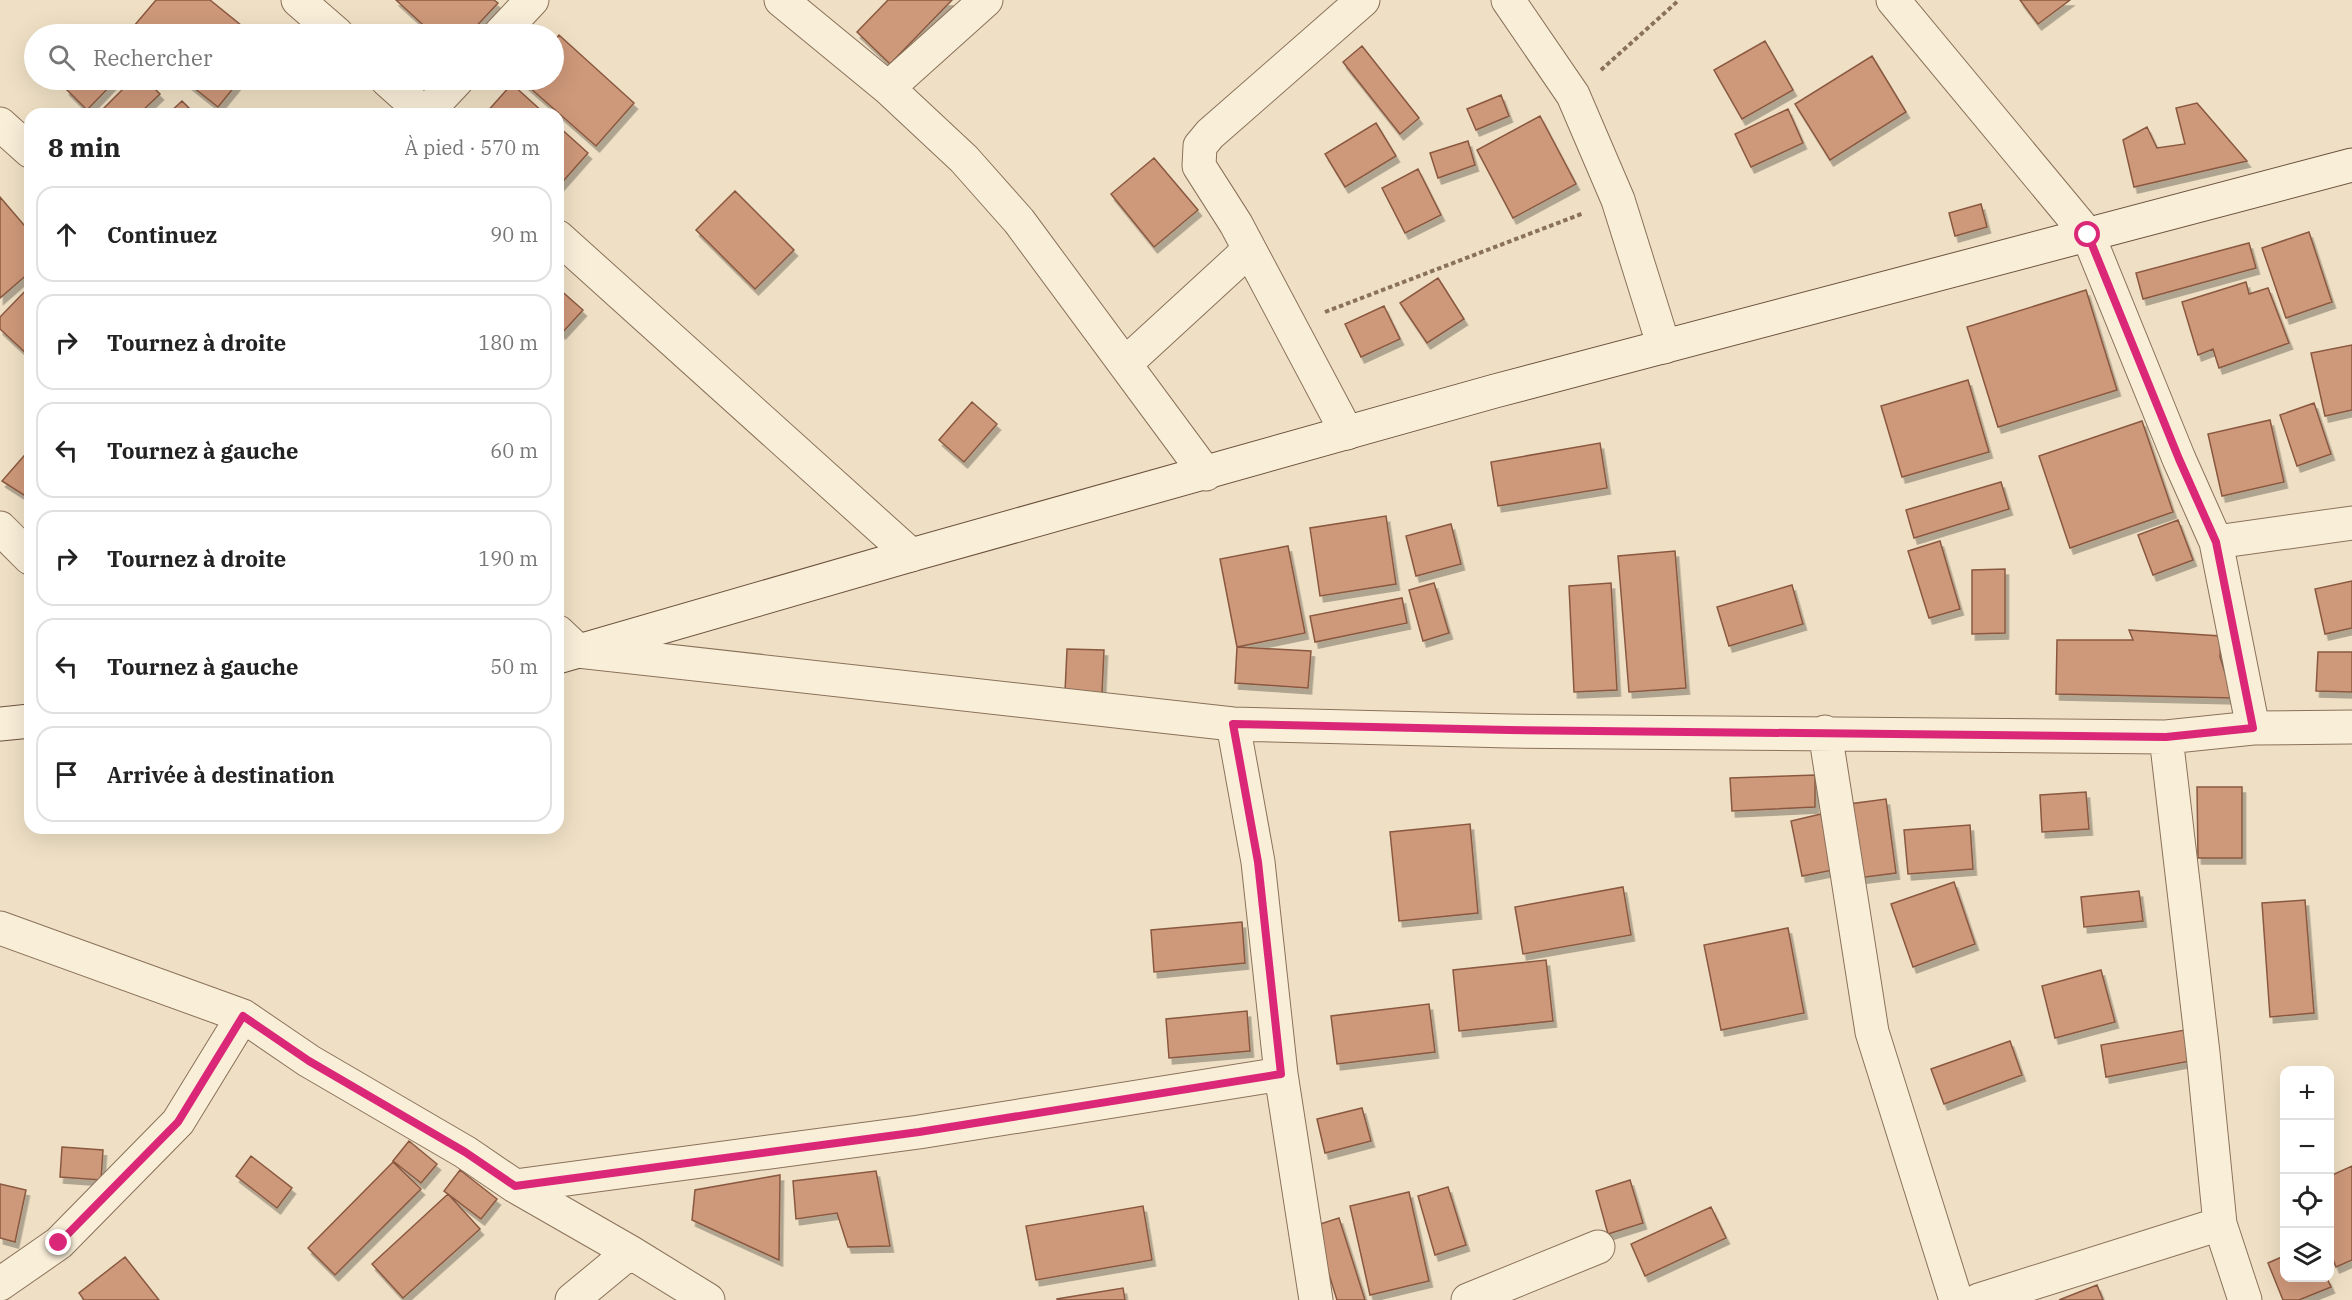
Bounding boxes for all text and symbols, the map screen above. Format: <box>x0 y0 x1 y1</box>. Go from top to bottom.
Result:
search box <box>24 24 564 90</box>
icon: search <box>45 41 78 74</box>
text: Rechercher <box>93 43 212 72</box>
text: 8 min <box>48 130 121 164</box>
text: À pied · 570 m <box>405 134 540 161</box>
icon: ahead <box>50 218 83 251</box>
text: Continuez <box>107 220 217 249</box>
text: 90 m <box>490 221 538 248</box>
route start <box>2074 221 2100 247</box>
icon: right <box>50 326 83 359</box>
text: Tournez à droite <box>107 328 286 357</box>
text: 180 m <box>478 329 538 356</box>
icon: left <box>50 434 83 467</box>
text: Tournez à gauche <box>107 436 298 465</box>
text: 60 m <box>490 437 538 464</box>
icon: right <box>50 542 83 575</box>
text: Tournez à droite <box>107 544 286 573</box>
text: 190 m <box>478 545 538 572</box>
icon: left <box>50 650 83 683</box>
text: Tournez à gauche <box>107 652 298 681</box>
text: 50 m <box>490 653 538 680</box>
icon: arrive <box>50 758 83 791</box>
text: Arrivée à destination <box>107 760 335 789</box>
map controls <box>2280 1066 2334 1282</box>
button: + <box>2280 1066 2334 1120</box>
button: − <box>2280 1120 2334 1174</box>
button: locate <box>2280 1174 2334 1228</box>
button: layers <box>2280 1228 2334 1282</box>
route end <box>45 1229 71 1255</box>

